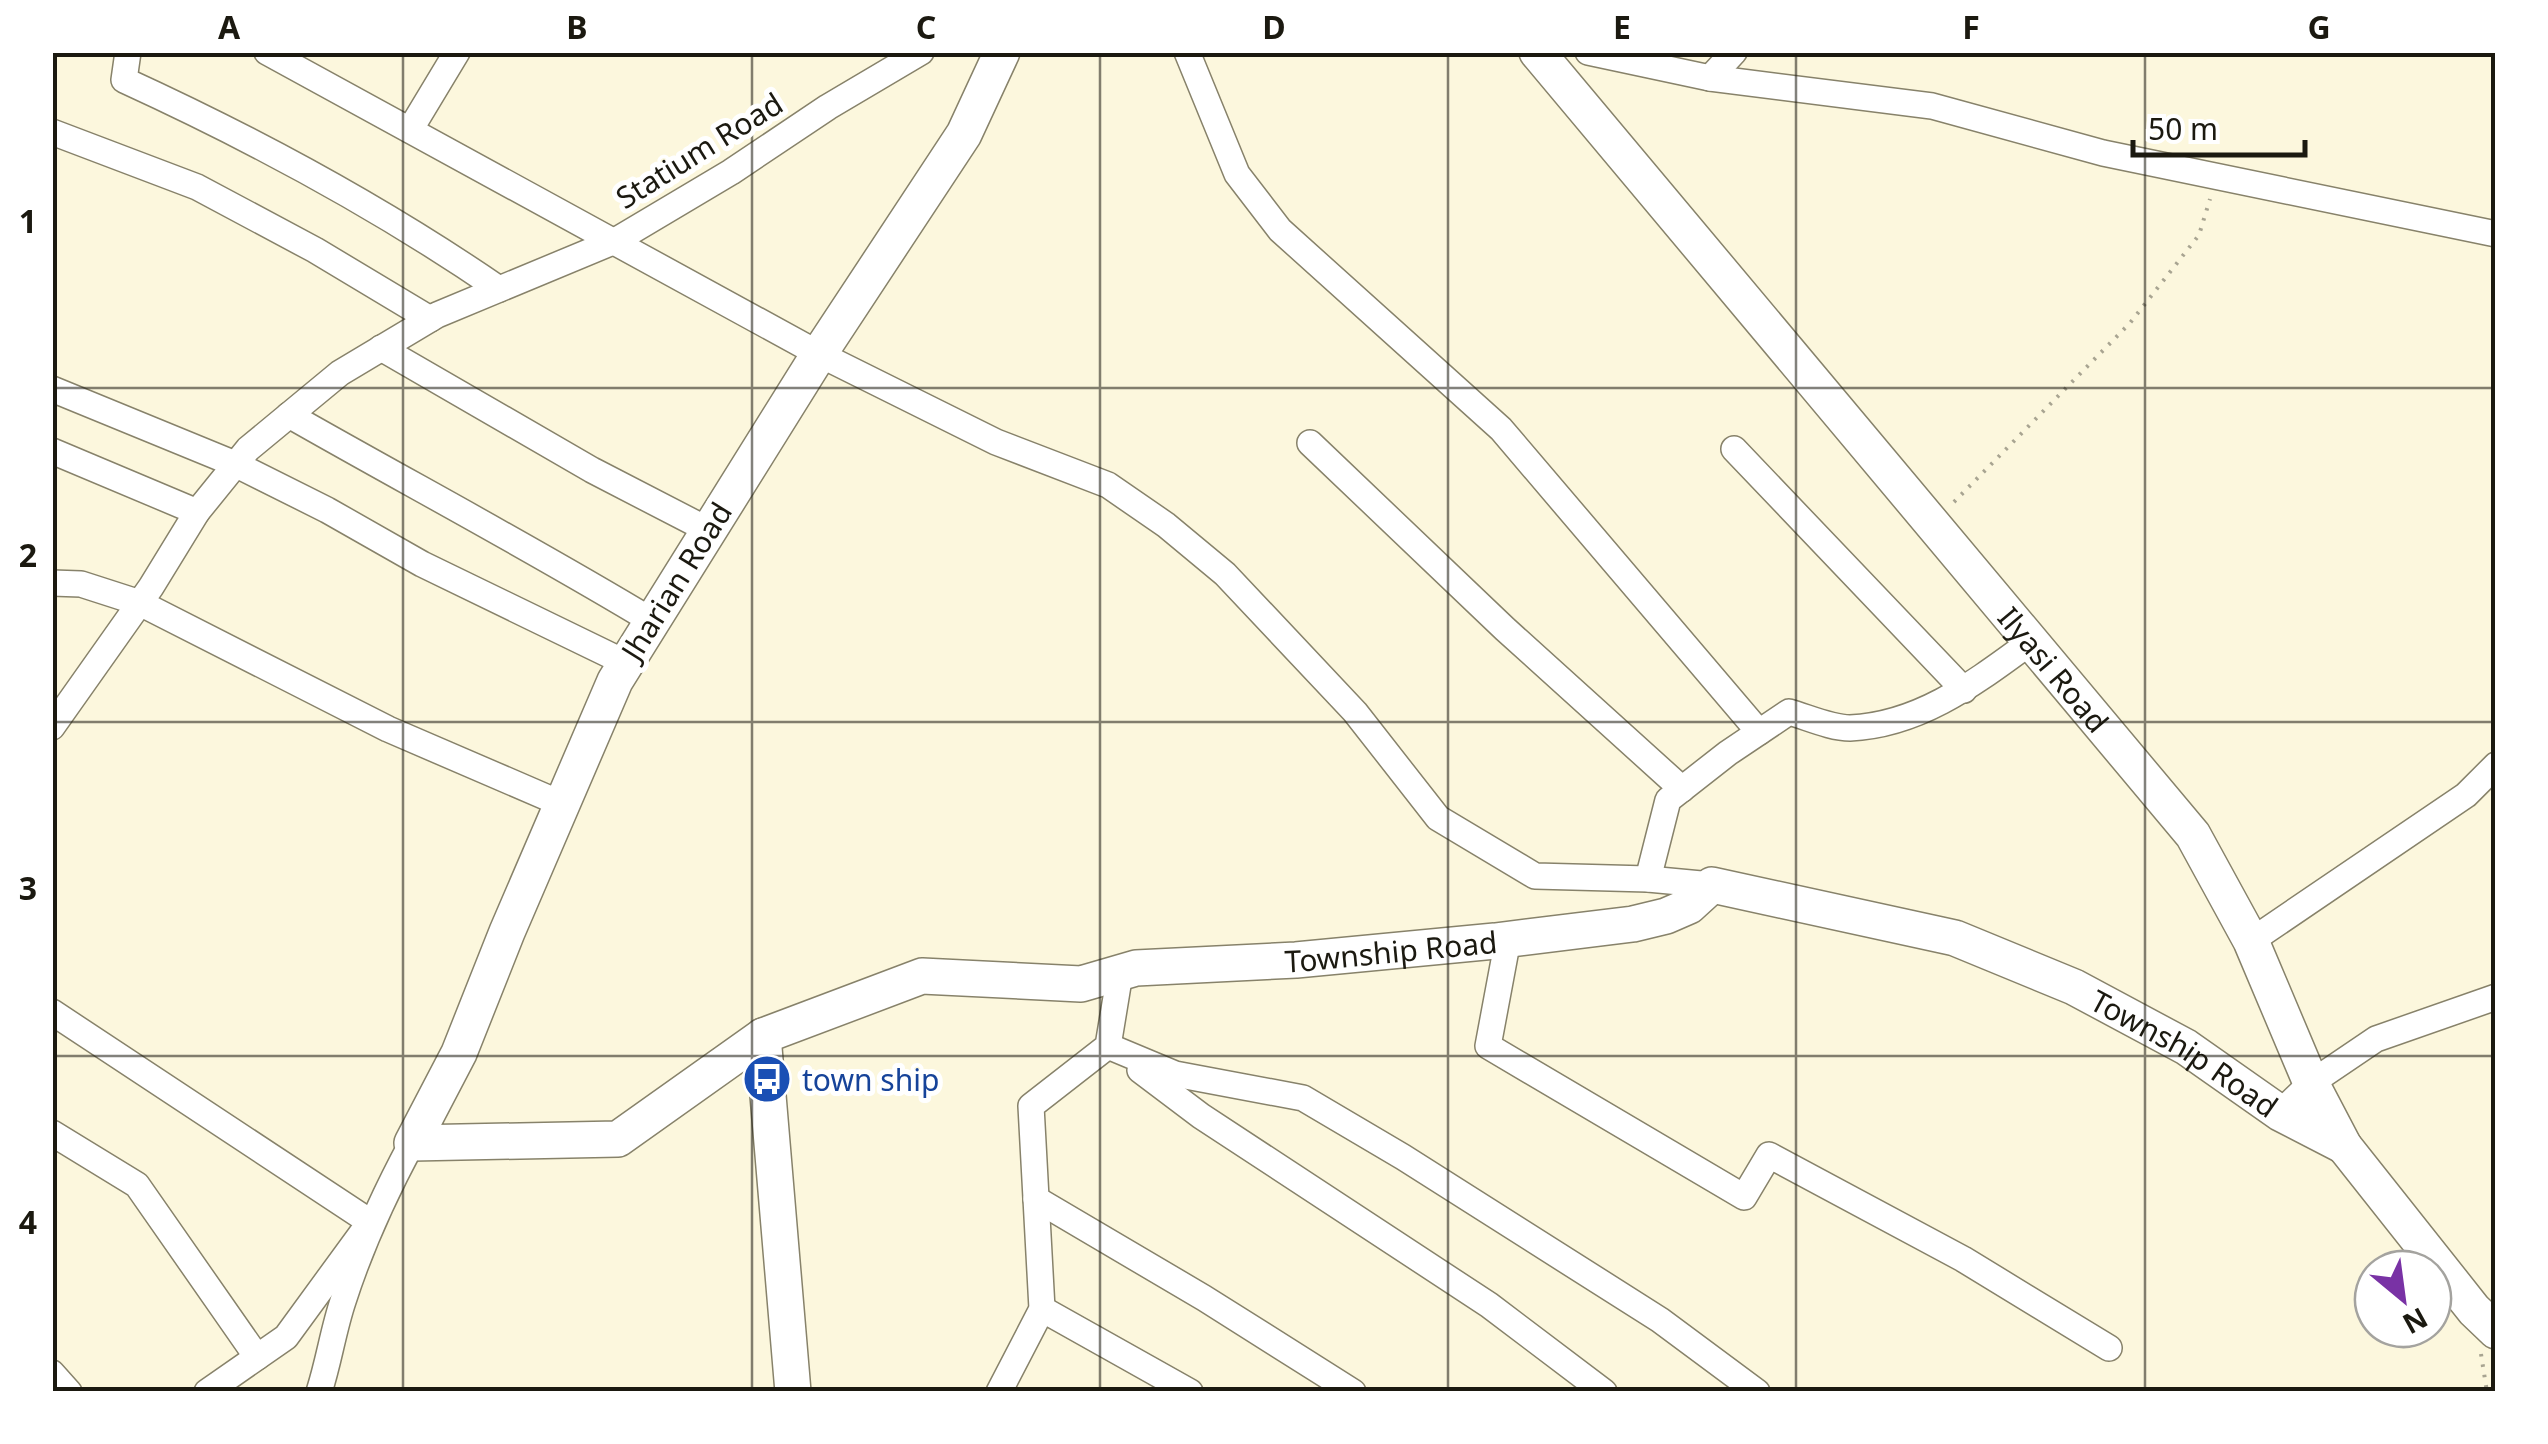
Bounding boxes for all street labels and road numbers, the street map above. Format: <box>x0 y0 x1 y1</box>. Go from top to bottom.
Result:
street label: Statium Road <box>608 82 790 218</box>
street label: Jharian Road <box>610 494 741 670</box>
street label: Ilyasi Road <box>1989 598 2119 741</box>
street label: Township Road <box>1284 920 1499 981</box>
street label: Township Road <box>2084 979 2286 1126</box>

